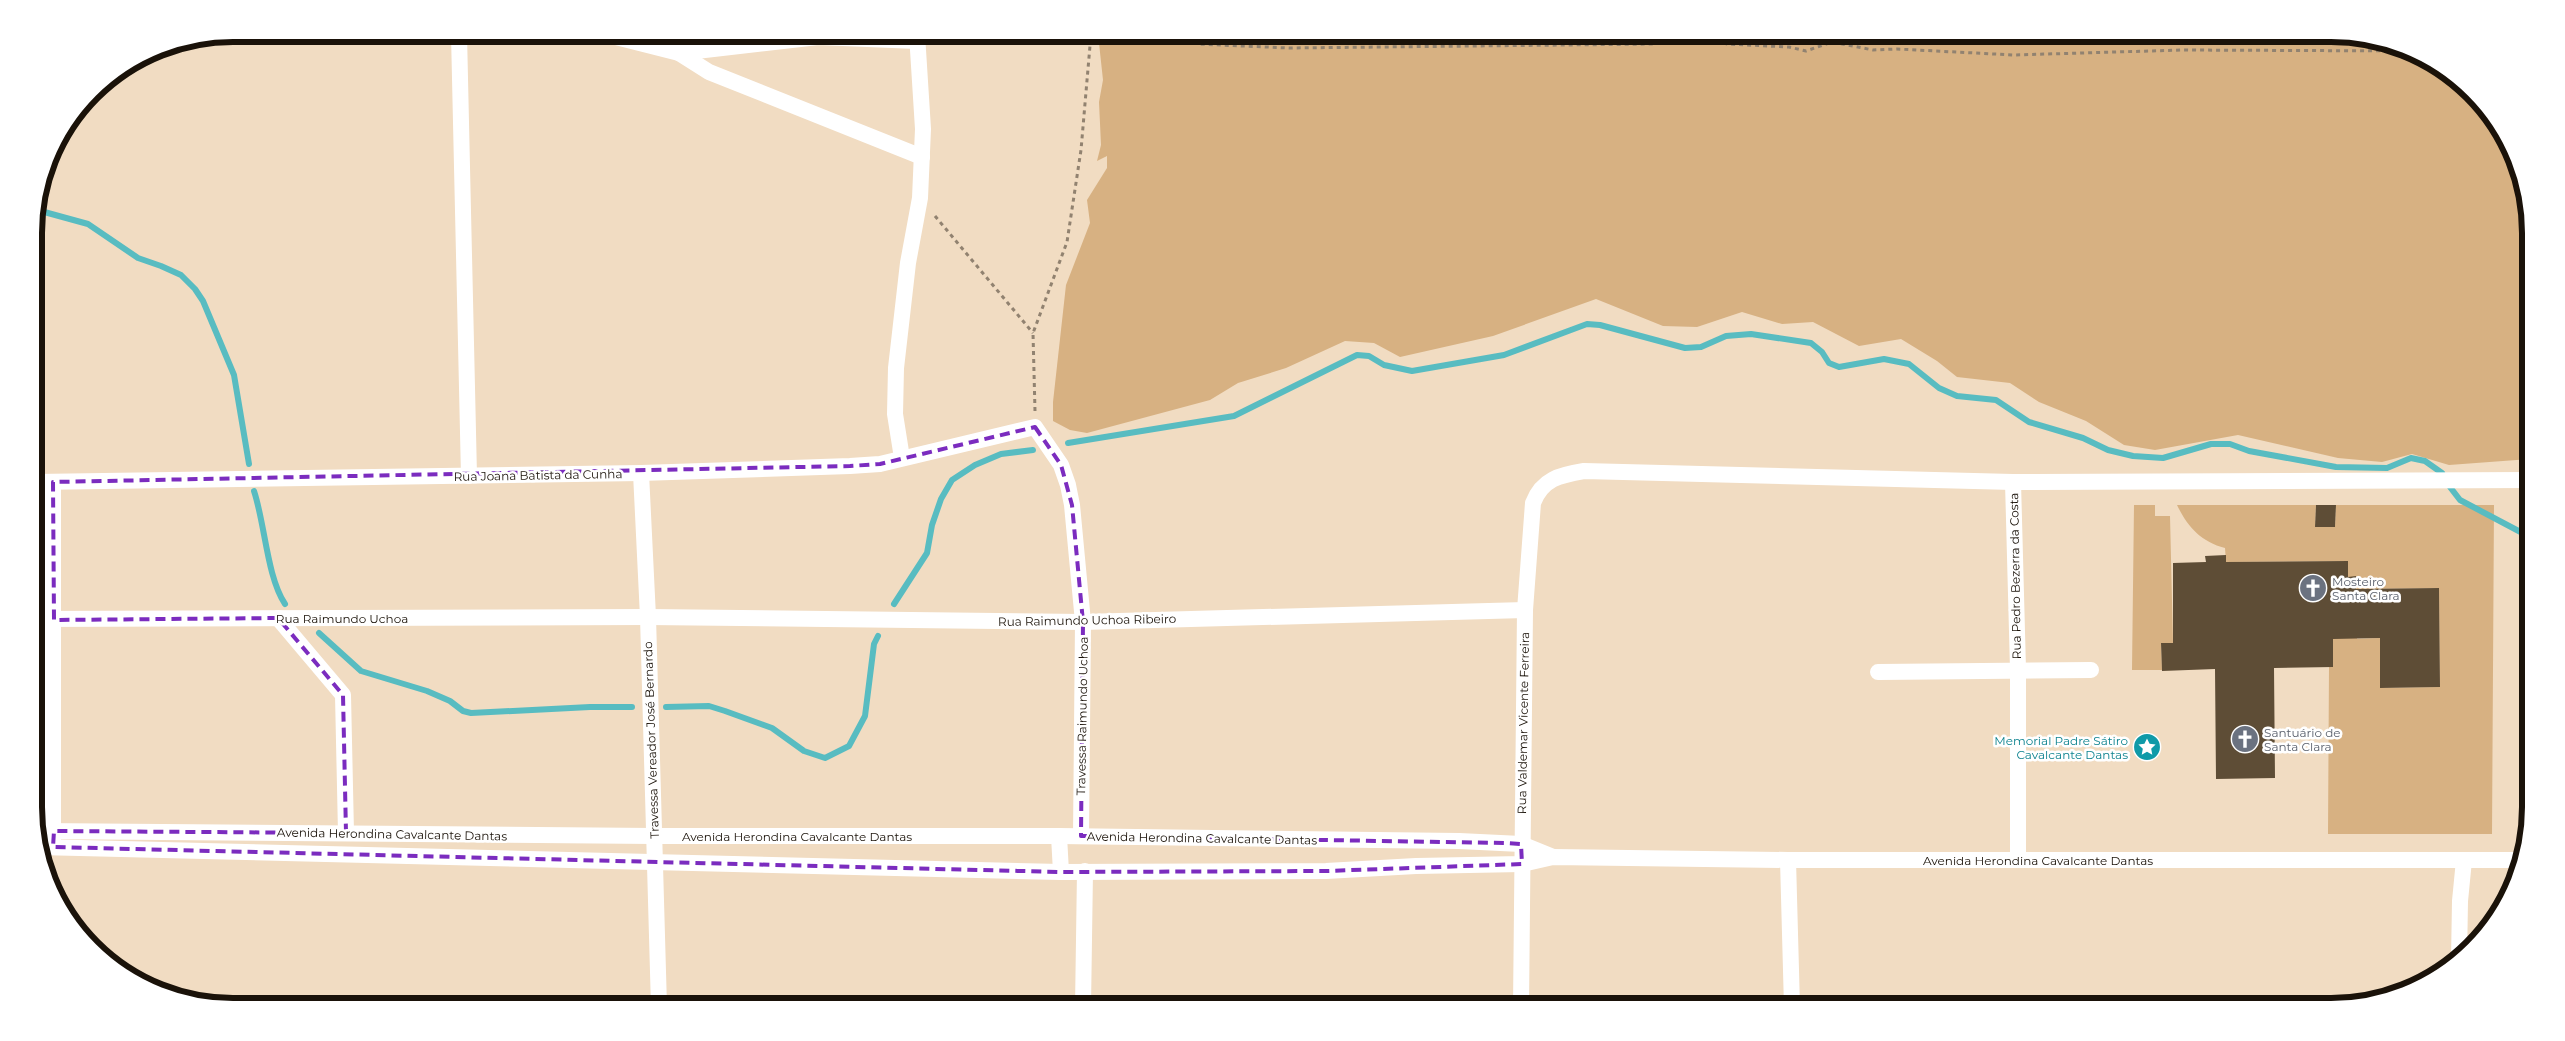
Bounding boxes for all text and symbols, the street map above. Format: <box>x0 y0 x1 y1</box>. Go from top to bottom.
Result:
street label: Rua Joana Batista da Cunha <box>453 466 623 484</box>
street label: Rua Pedro Bezerra da Costa <box>2006 493 2024 659</box>
church icon: Mosteiro Santa Clara <box>2298 573 2328 603</box>
place label: Mosteiro Santa Clara <box>2332 574 2400 603</box>
street label: Rua Raimundo Uchoa <box>276 611 408 626</box>
street label: Rua Raimundo Uchoa Ribeiro <box>998 611 1176 629</box>
street label: Rua Valdemar Vicente Ferreira <box>1514 632 1532 814</box>
street label: Travessa Raimundo Uchoa <box>1073 636 1091 796</box>
street label: Travessa Vereador José Bernardo <box>640 641 662 839</box>
church icon: Santuário de Santa Clara <box>2230 724 2260 754</box>
place label: Santuário de Santa Clara <box>2264 725 2341 754</box>
place icon: Memorial Padre Sátiro Cavalcante Dantas <box>2132 732 2162 762</box>
place label: Memorial Padre Sátiro Cavalcante Dantas <box>1994 733 2128 762</box>
street label: Avenida Herondina Cavalcante Dantas <box>277 824 507 844</box>
street label: Avenida Herondina Cavalcante Dantas <box>1087 828 1317 848</box>
street label: Avenida Herondina Cavalcante Dantas <box>682 829 912 844</box>
street label: Avenida Herondina Cavalcante Dantas <box>1923 853 2153 868</box>

